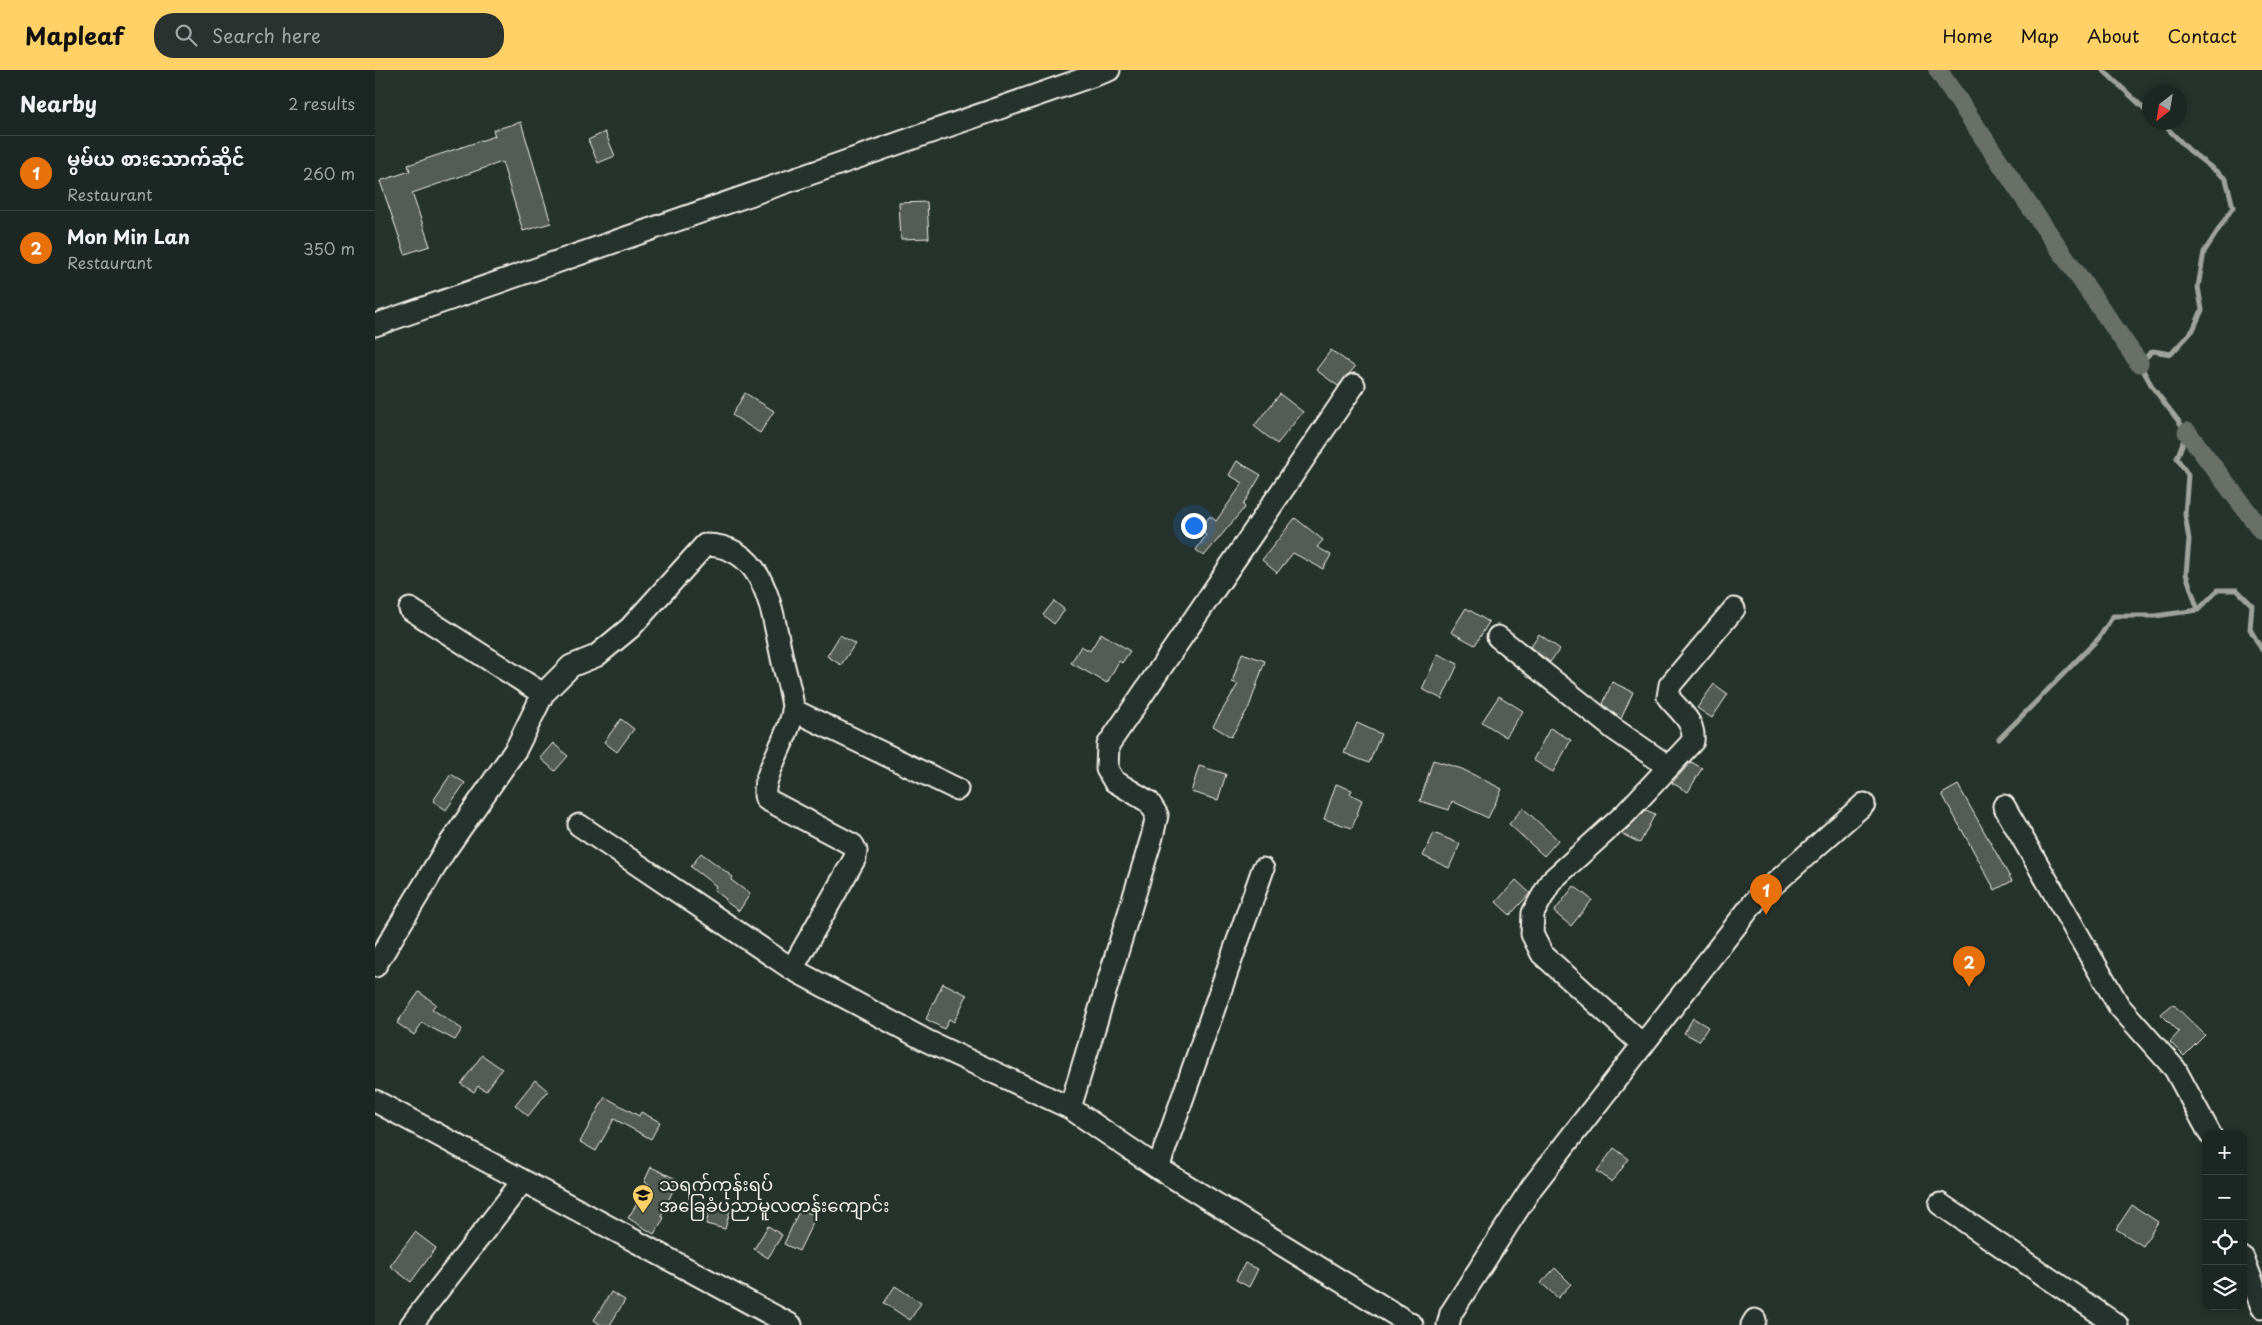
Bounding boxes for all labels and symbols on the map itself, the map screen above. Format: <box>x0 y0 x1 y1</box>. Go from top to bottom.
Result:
north arrow <box>2142 85 2187 130</box>
your location <box>1181 513 1207 539</box>
pin: 1 <box>1750 874 1782 915</box>
pin: 2 <box>1953 946 1985 987</box>
place label: သရက်ကုန်းရပ် အခြေခံပညာမူလတန်းကျောင်း <box>659 1170 889 1221</box>
school or university icon: သရက်ကုန်းရပ် အခြေခံပညာမူလတန်းကျောင်း <box>631 1183 655 1214</box>

